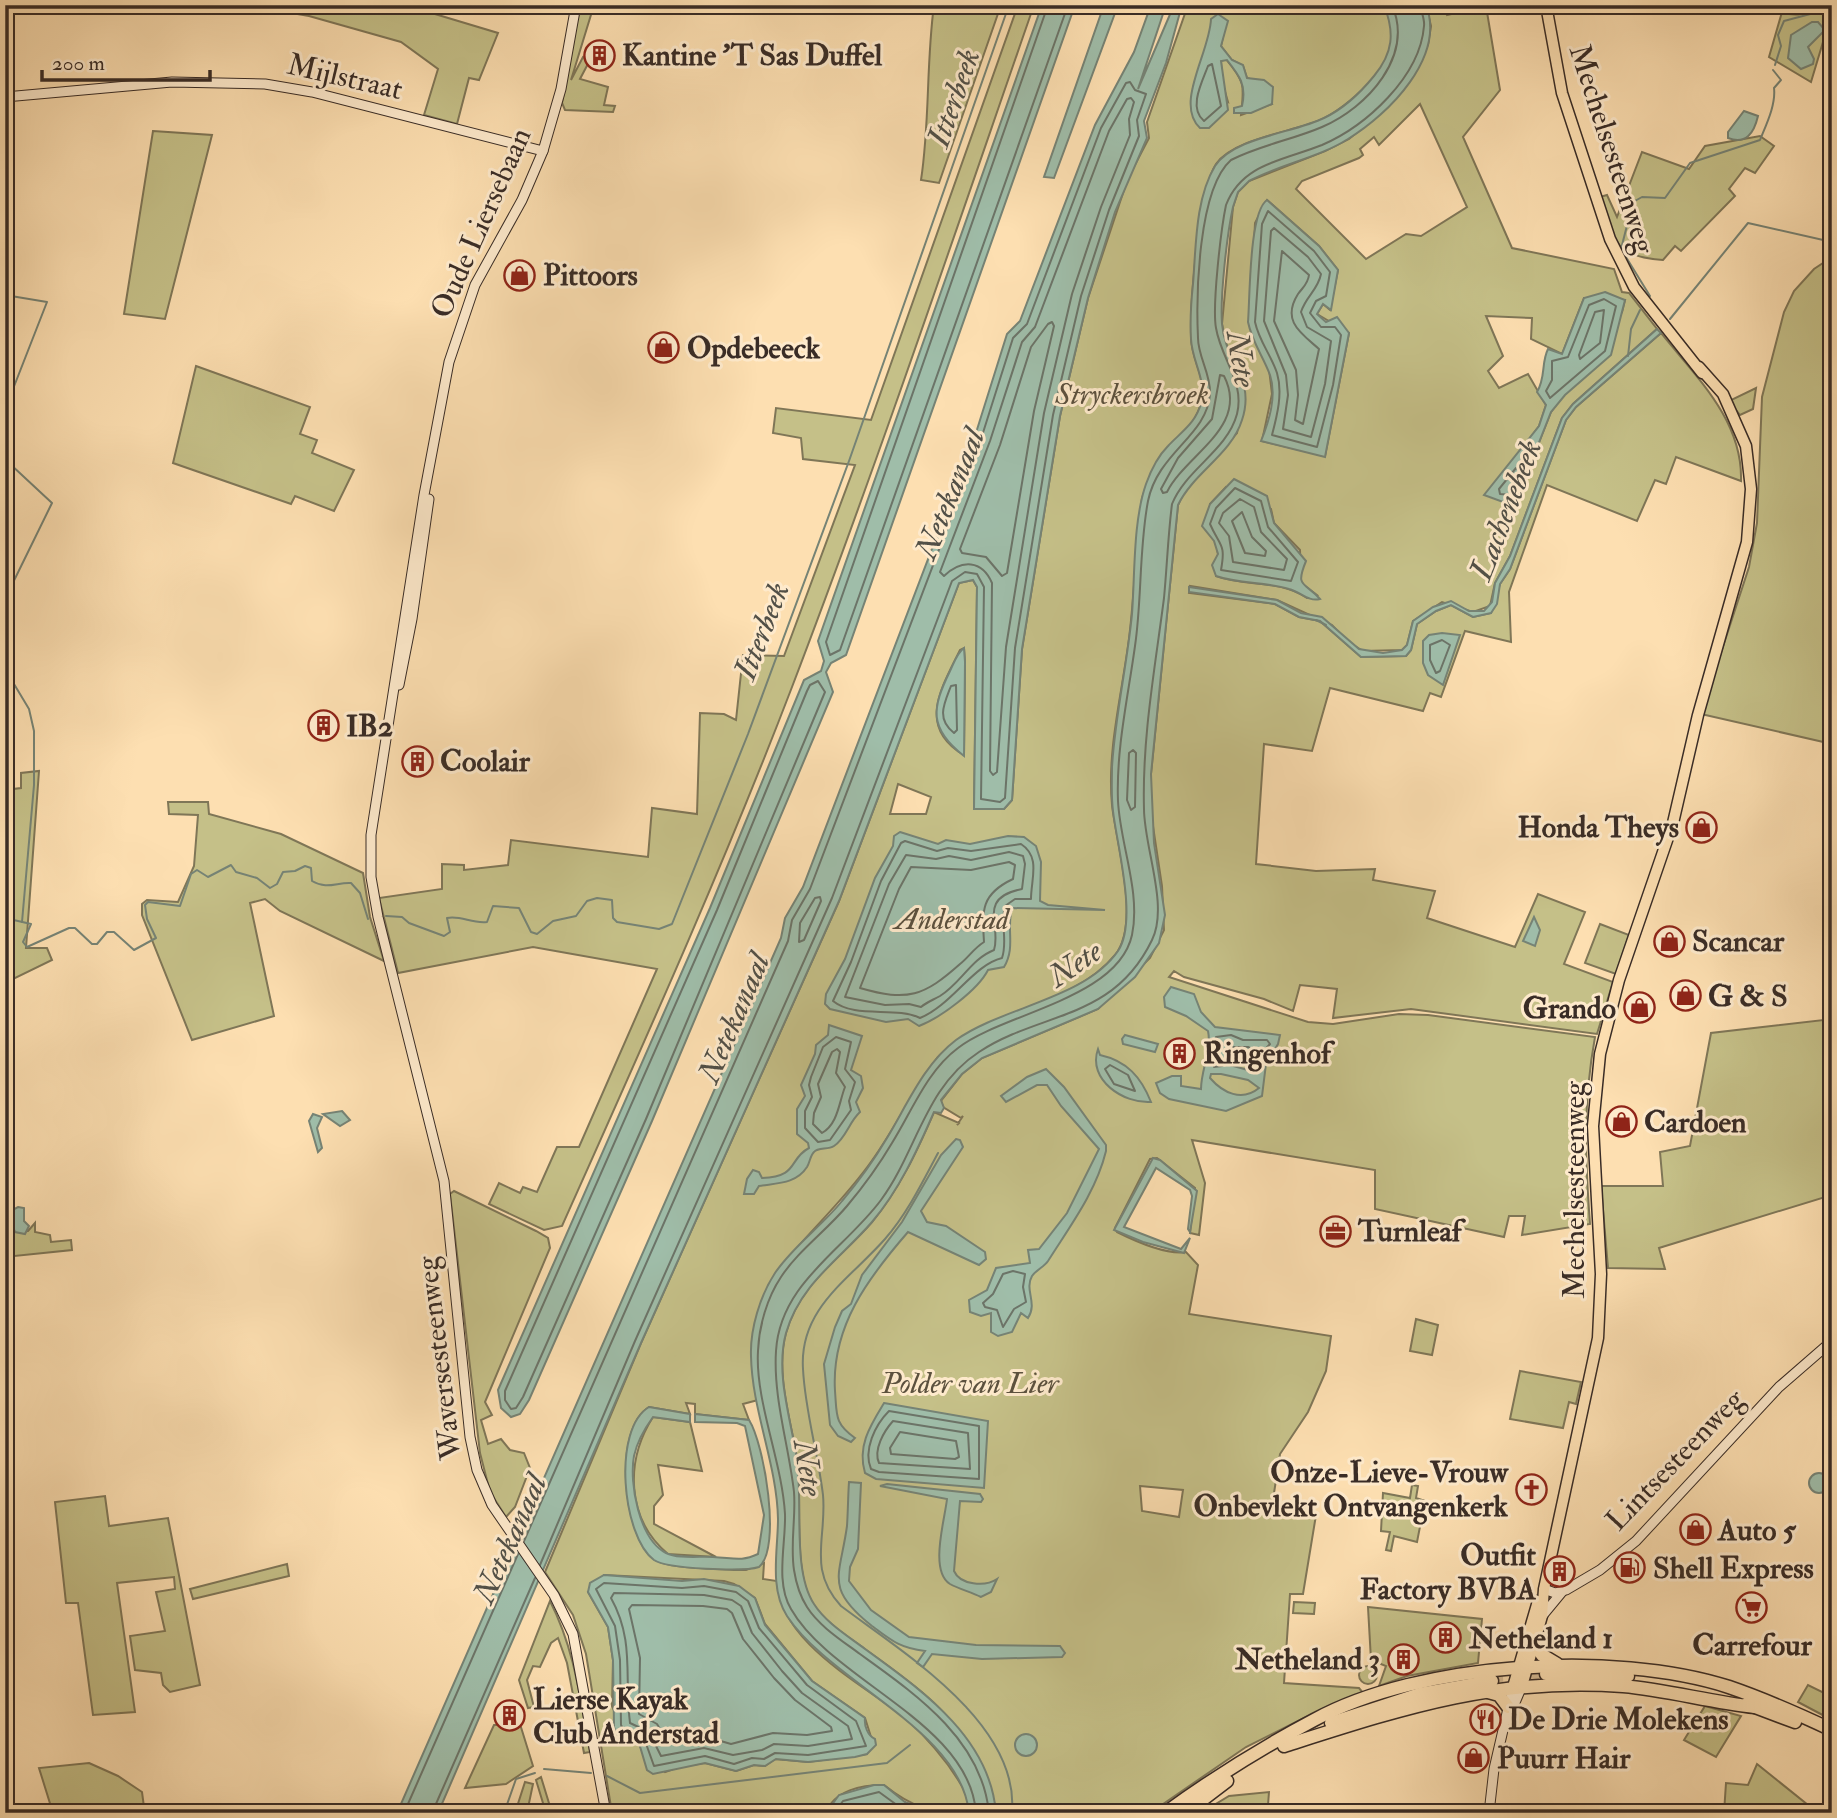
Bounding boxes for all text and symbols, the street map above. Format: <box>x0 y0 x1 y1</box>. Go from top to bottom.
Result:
place label: Kantine 'T Sas Duffel <box>622 37 883 74</box>
scale bar <box>42 38 210 82</box>
building icon: Kantine 'T Sas Duffel <box>582 38 616 72</box>
street label: Mechelsesteenweg <box>1561 40 1664 259</box>
water label: Itterbeek <box>918 44 989 154</box>
street label: Mijlstraat <box>284 46 406 108</box>
text: 200 m <box>52 50 105 77</box>
street label: Oude Liersebaan <box>422 122 540 324</box>
place label: Pittoors <box>543 257 638 294</box>
shop icon: Pittoors <box>503 258 537 292</box>
water label: Nete <box>1217 326 1265 390</box>
place label: Opdebeeck <box>687 330 821 367</box>
shop icon: Opdebeeck <box>647 331 681 365</box>
park label: Stryckersbroek <box>1054 376 1209 413</box>
water label: Netekanaal <box>905 421 995 567</box>
water label: Lachenebeek <box>1460 434 1551 588</box>
water label: Itterbeek <box>724 577 799 687</box>
place label: IB2 <box>346 708 393 745</box>
building icon: IB2 <box>306 709 340 743</box>
place label: Coolair <box>440 743 531 780</box>
building icon: Coolair <box>400 744 434 778</box>
place label: Honda Theys <box>1518 809 1679 846</box>
shop icon: Honda Theys <box>1685 810 1719 844</box>
park label: Anderstad <box>892 901 1011 938</box>
place label: Scancar <box>1692 923 1785 960</box>
shop icon: Scancar <box>1652 924 1686 958</box>
water label: Nete <box>1039 931 1110 997</box>
water label: Netekanaal <box>688 945 780 1091</box>
place label: G & S <box>1708 978 1788 1015</box>
shop icon: G & S <box>1668 979 1702 1013</box>
place label: Grando <box>1523 990 1616 1027</box>
shop icon: Grando <box>1622 991 1656 1025</box>
place label: Ringenhof <box>1203 1035 1336 1072</box>
building icon: Ringenhof <box>1163 1036 1197 1070</box>
street label: Mechelsesteenweg <box>1556 1080 1593 1299</box>
place label: Cardoen <box>1644 1104 1747 1141</box>
shop icon: Cardoen <box>1604 1105 1638 1139</box>
place label: Turnleaf <box>1357 1213 1467 1250</box>
office icon: Turnleaf <box>1318 1214 1352 1248</box>
street label: Waversesteenweg <box>408 1253 470 1463</box>
park label: Polder van Lier <box>881 1365 1060 1402</box>
street label: Lintsesteenweg <box>1598 1380 1753 1539</box>
water label: Nete <box>784 1435 832 1499</box>
place label: Onze-Lieve-Vrouw Onbevlekt Ontvangenkerk <box>1193 1454 1510 1525</box>
water label: Netekanaal <box>463 1466 557 1611</box>
church icon: Onze-Lieve-Vrouw Onbevlekt Ontvangenkerk <box>1514 1472 1548 1506</box>
place label: Auto 5 <box>1716 1512 1797 1549</box>
shop icon: Auto 5 <box>1678 1513 1712 1547</box>
place label: Outfit Factory BVBA <box>1360 1537 1537 1608</box>
place label: Shell Express <box>1653 1550 1814 1587</box>
fuel station icon: Shell Express <box>1613 1551 1647 1585</box>
building icon: Outfit Factory BVBA <box>1542 1555 1576 1589</box>
supermarket icon: Carrefour <box>1735 1590 1769 1624</box>
place label: Netheland 1 <box>1468 1620 1613 1657</box>
building icon: Netheland 1 <box>1429 1621 1463 1655</box>
place label: Carrefour <box>1692 1627 1813 1664</box>
place label: Netheland 3 <box>1234 1641 1380 1678</box>
building icon: Netheland 3 <box>1386 1642 1420 1676</box>
place label: Lierse Kayak Club Anderstad <box>533 1681 719 1752</box>
building icon: Lierse Kayak Club Anderstad <box>493 1699 527 1733</box>
place label: De Drie Molekens <box>1508 1701 1729 1738</box>
restaurant icon: De Drie Molekens <box>1468 1702 1502 1736</box>
place label: Puurr Hair <box>1497 1740 1631 1777</box>
shop icon: Puurr Hair <box>1457 1741 1491 1775</box>

